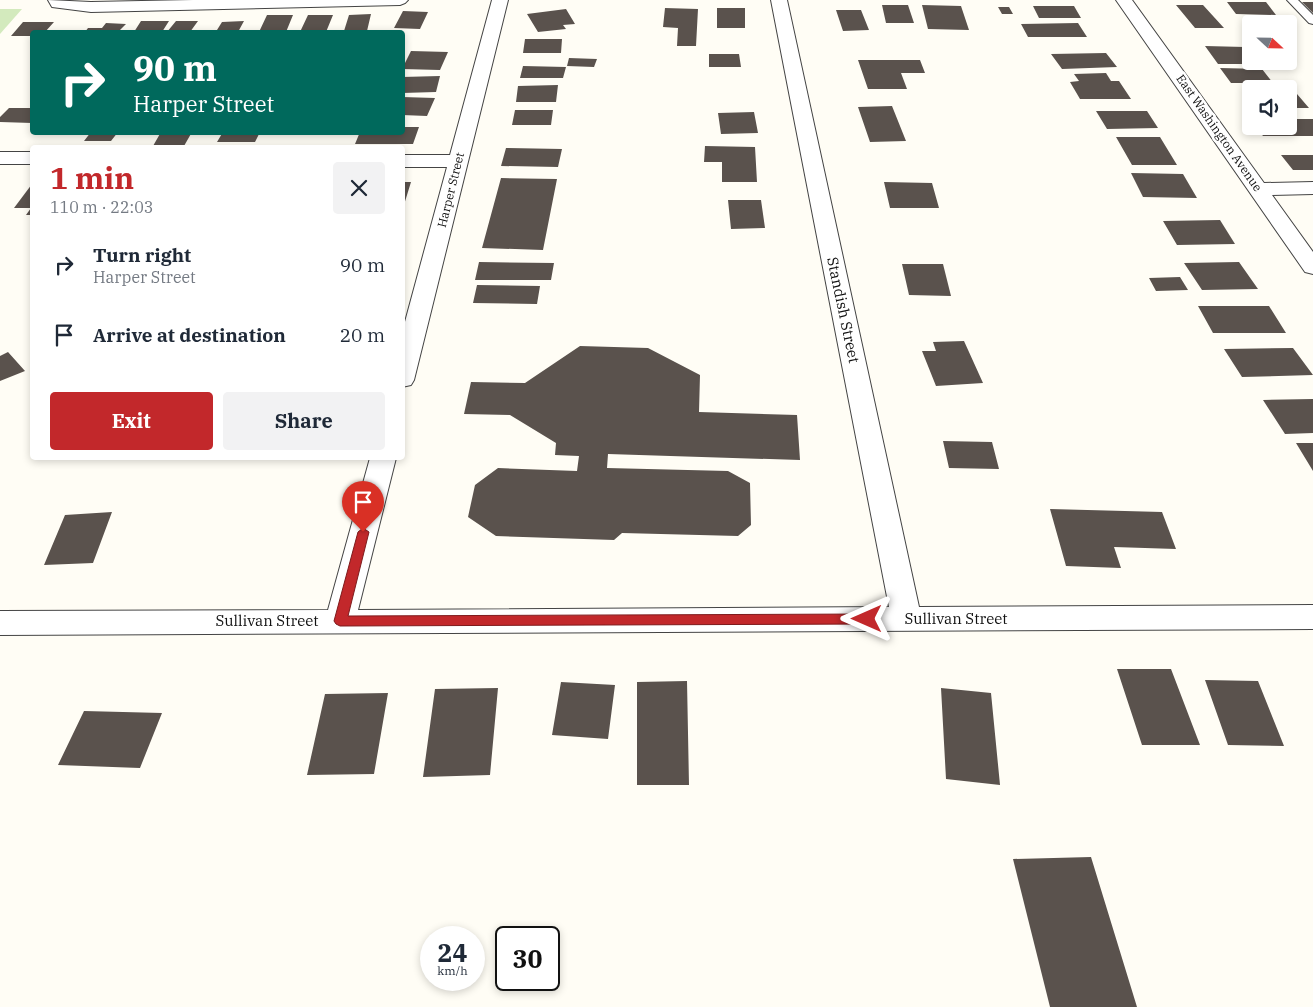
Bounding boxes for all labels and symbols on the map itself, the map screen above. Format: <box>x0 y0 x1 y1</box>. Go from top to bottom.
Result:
north arrow <box>1242 15 1298 70</box>
street label: East Washington Avenue <box>1173 71 1266 194</box>
street label: Harper Street <box>434 151 467 229</box>
street label: Standish Street <box>823 255 864 365</box>
pin <box>342 481 384 532</box>
position arrow <box>840 592 892 644</box>
street label: Sullivan Street <box>904 609 1008 628</box>
street label: Sullivan Street <box>215 611 319 630</box>
speed limit sign: 30 <box>495 926 560 991</box>

